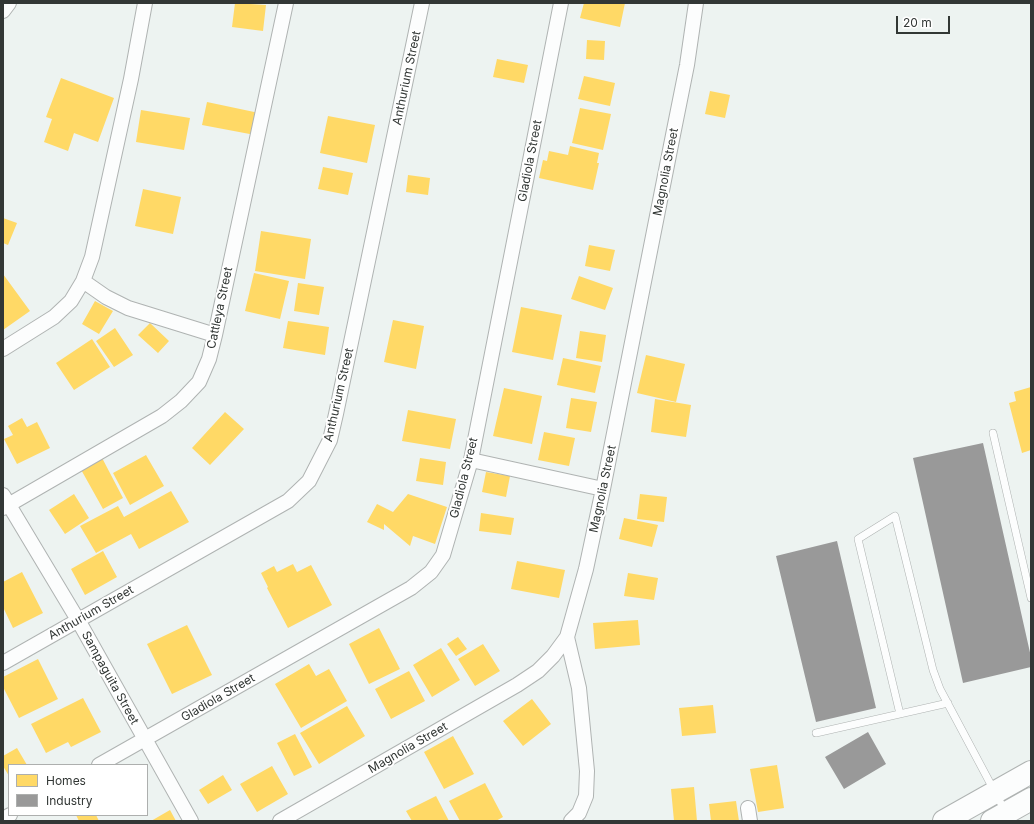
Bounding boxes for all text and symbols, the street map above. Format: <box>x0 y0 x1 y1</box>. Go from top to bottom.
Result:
scale bar <box>898 8 952 34</box>
text: 20 m <box>903 15 932 30</box>
street label: Anthurium Street <box>390 30 424 126</box>
street label: Gladiola Street <box>515 119 545 203</box>
street label: Magnolia Street <box>650 127 682 217</box>
street label: Cattleya Street <box>204 266 236 350</box>
street label: Anthurium Street <box>321 347 357 443</box>
street label: Gladiola Street <box>447 436 481 520</box>
street label: Magnolia Street <box>587 444 619 534</box>
street label: Anthurium Street <box>46 583 136 643</box>
street label: Sampaguita Street <box>78 629 142 727</box>
street label: Gladiola Street <box>178 671 258 725</box>
street label: Magnolia Street <box>366 720 450 776</box>
legend <box>8 764 148 816</box>
text: Homes <box>46 773 86 788</box>
text: Industry <box>46 793 92 808</box>

